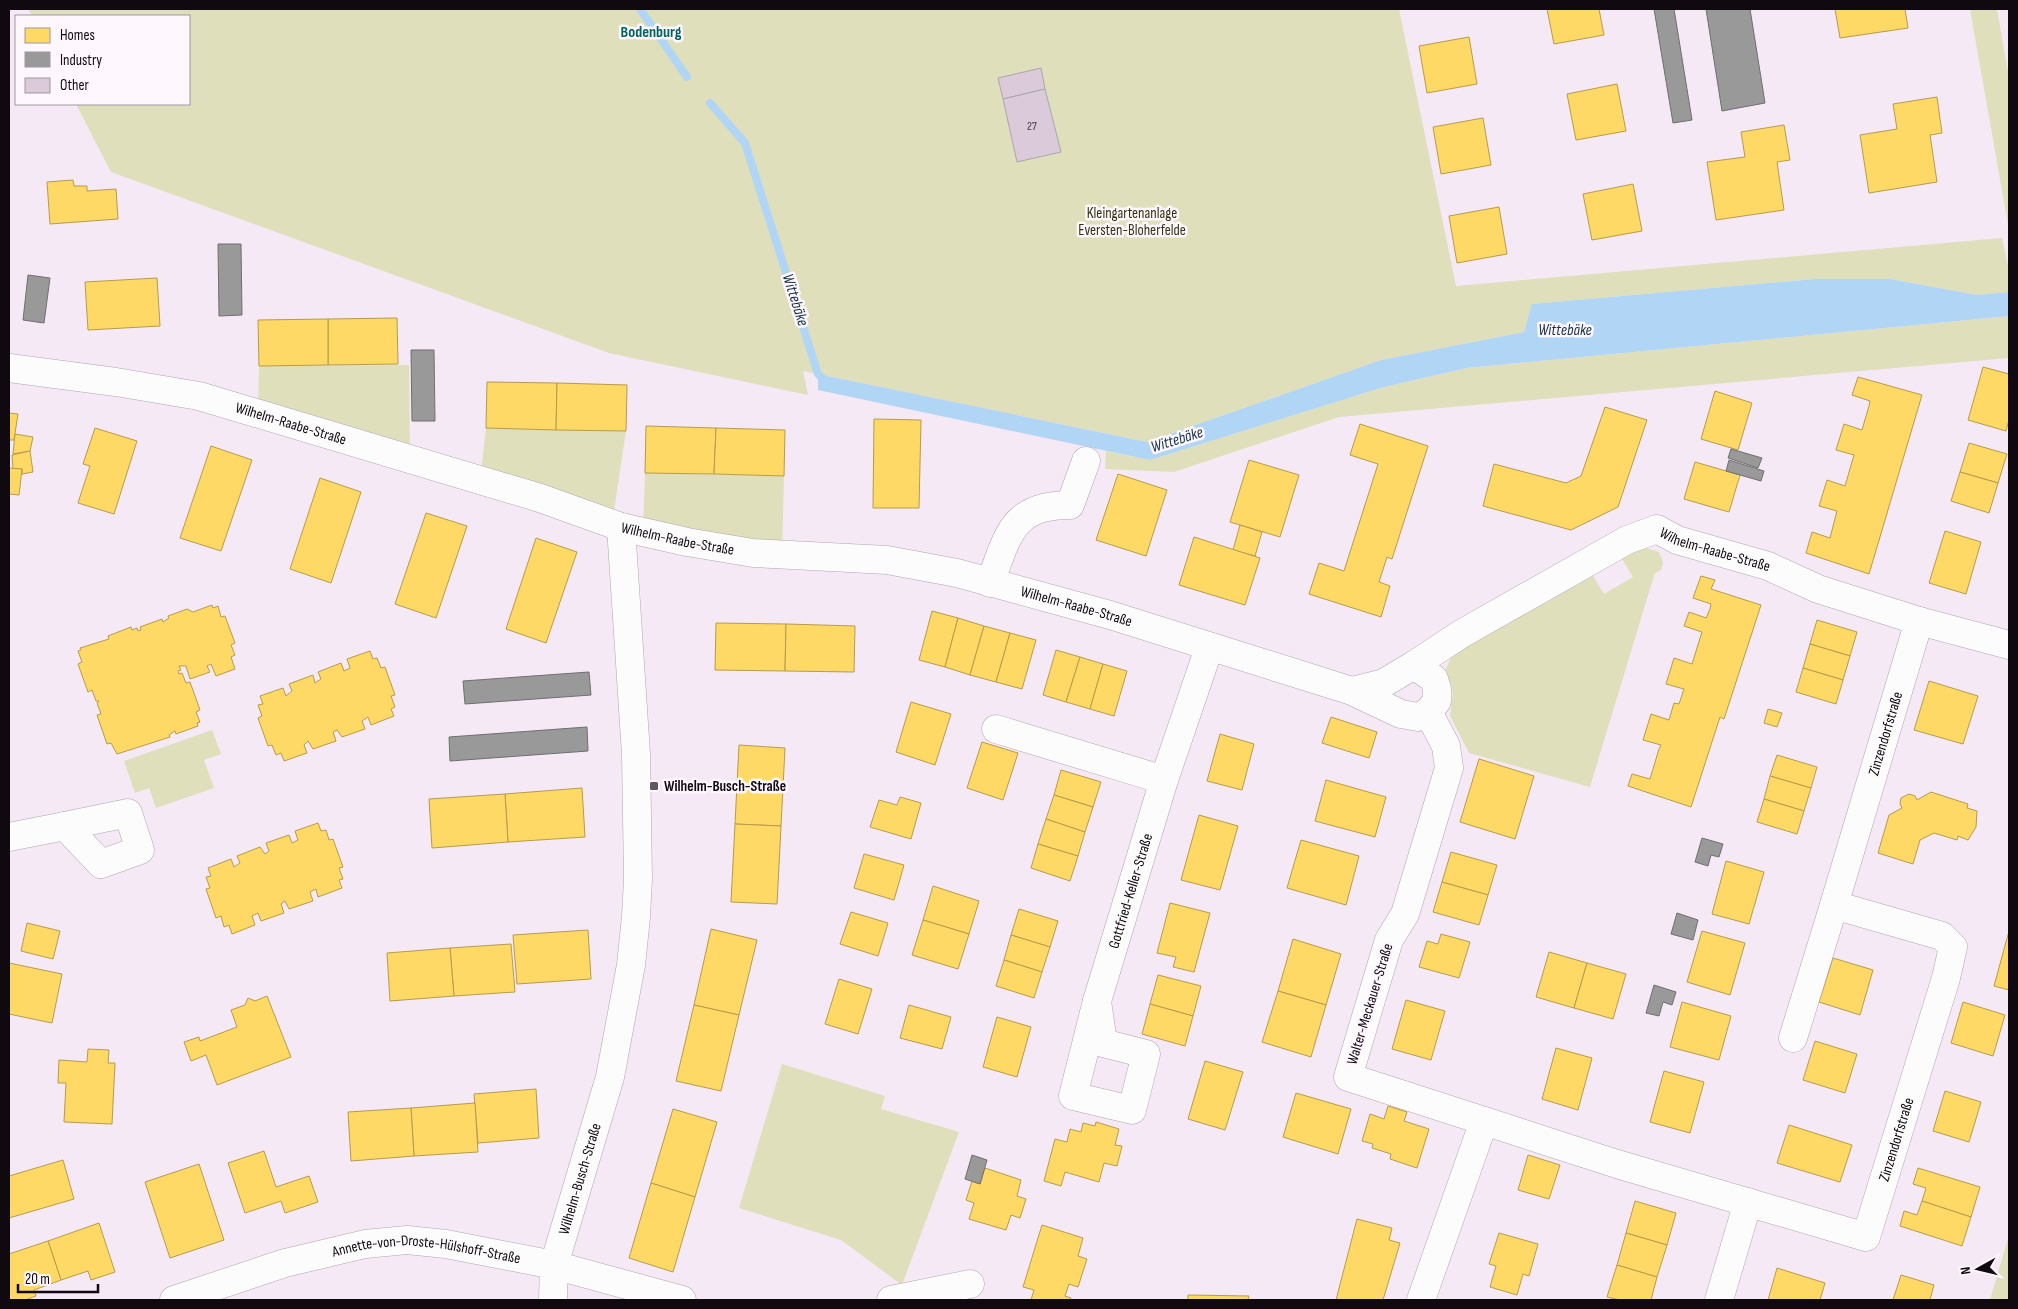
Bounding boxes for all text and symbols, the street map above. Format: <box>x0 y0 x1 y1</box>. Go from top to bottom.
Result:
legend <box>15 15 190 105</box>
district label: Bodenburg <box>621 23 682 42</box>
text: Homes <box>60 26 95 45</box>
text: Industry <box>60 51 102 70</box>
text: Other <box>60 76 89 95</box>
house number: 27 <box>1027 119 1037 134</box>
park label: Kleingartenanlage Eversten-Bloherfelde <box>1078 204 1186 240</box>
water label: Wittebäke <box>778 272 812 328</box>
water label: Wittebäke <box>1538 321 1592 340</box>
street label: Wilhelm-Raabe-Straße <box>233 398 349 449</box>
water label: Wittebäke <box>1149 423 1205 457</box>
street label: Wilhelm-Raabe-Straße <box>619 518 736 559</box>
street label: Wilhelm-Raabe-Straße <box>1656 523 1773 576</box>
street label: Wilhelm-Raabe-Straße <box>1019 581 1135 631</box>
street label: Zinzendorfstraße <box>1864 689 1907 778</box>
place label: Wilhelm-Busch-Straße <box>664 777 786 796</box>
marker: Wilhelm-Busch-Straße <box>648 780 660 792</box>
street label: Gottfried-Keller-Straße <box>1104 831 1157 951</box>
street label: Walter-Meckauer-Straße <box>1343 941 1397 1067</box>
street label: Zinzendorfstraße <box>1874 1095 1918 1184</box>
street label: Wilhelm-Busch-Straße <box>554 1121 605 1237</box>
street label: Annette-von-Droste-Hülshoff-Straße <box>329 1230 522 1268</box>
north arrow <box>1953 1244 2003 1294</box>
scale bar <box>18 1262 98 1294</box>
text: N <box>1957 1266 1975 1276</box>
text: 20 m <box>25 1270 50 1289</box>

